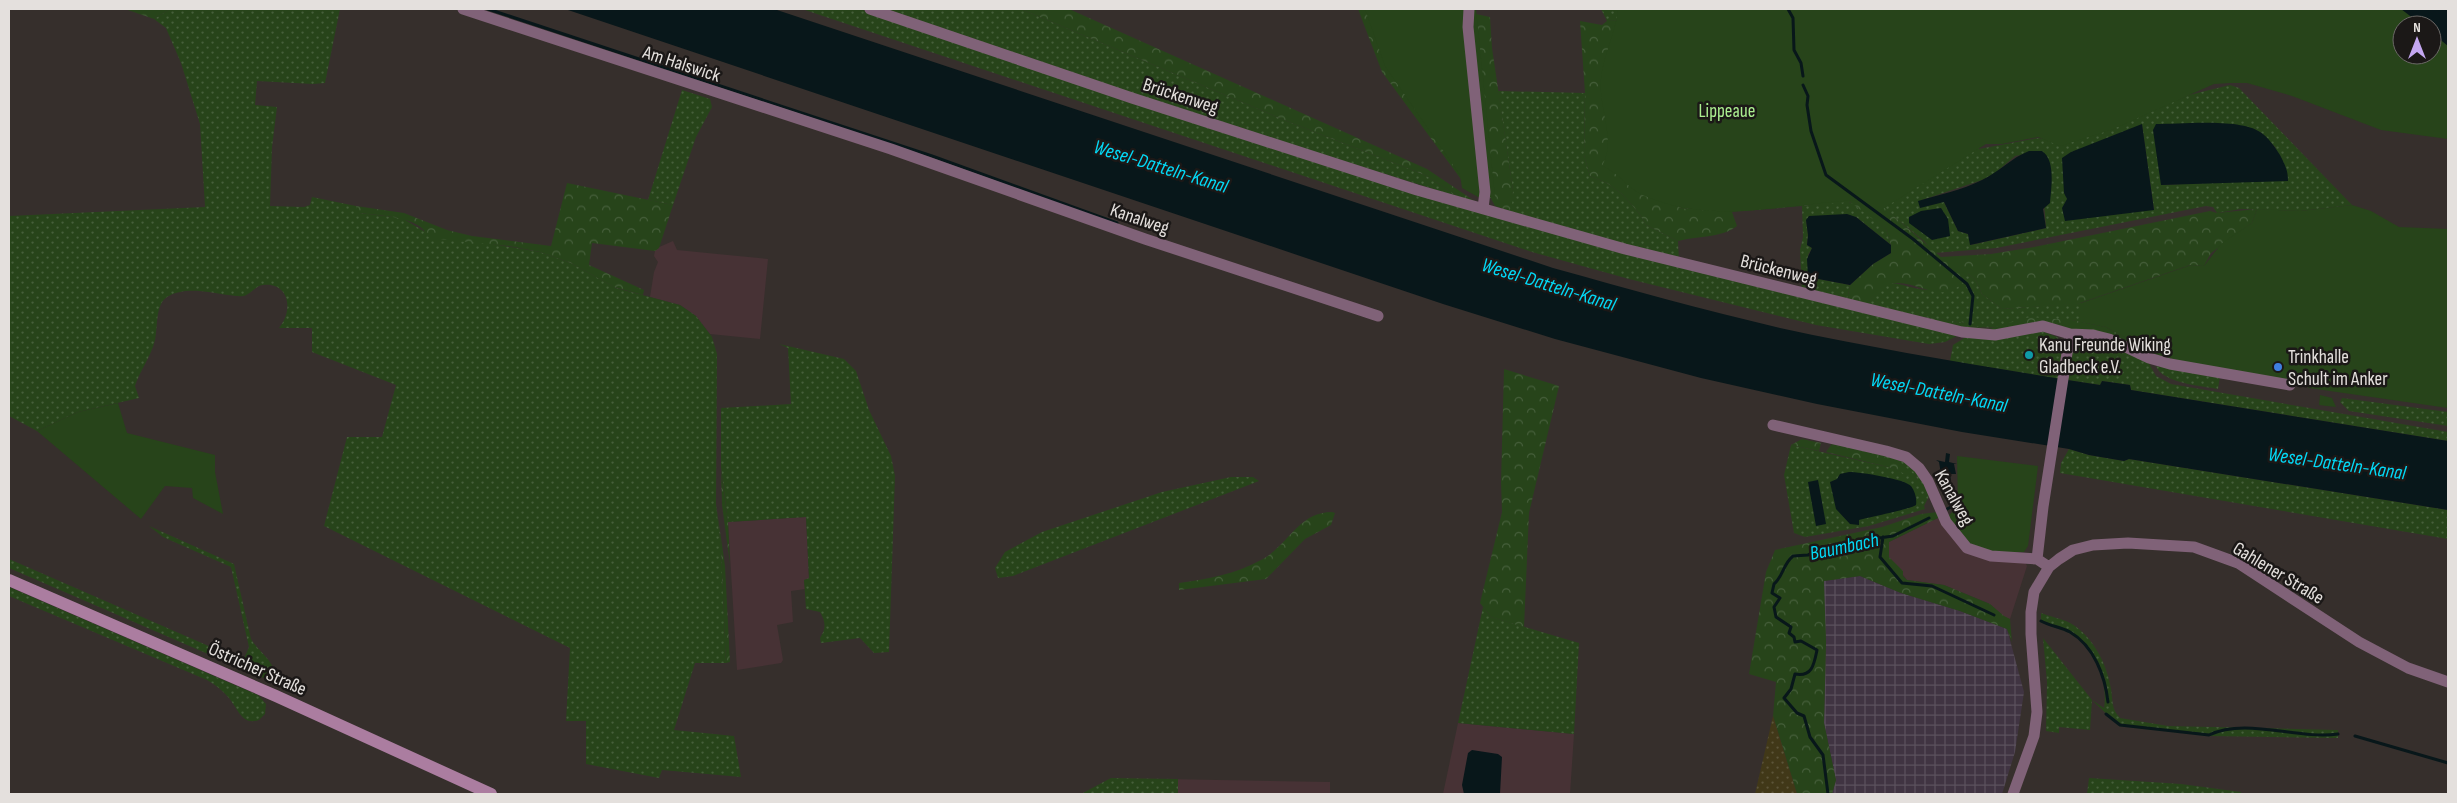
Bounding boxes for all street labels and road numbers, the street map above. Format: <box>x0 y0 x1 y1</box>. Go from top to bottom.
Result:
street label: Am Halswick <box>639 41 724 88</box>
street label: Brückenweg <box>1140 73 1222 120</box>
street label: Kanalweg <box>1107 199 1172 240</box>
street label: Brückenweg <box>1738 250 1820 291</box>
street label: Kanalweg <box>1929 466 1979 530</box>
street label: Gahlener Straße <box>2228 537 2328 609</box>
street label: Östricher Straße <box>205 638 310 701</box>

